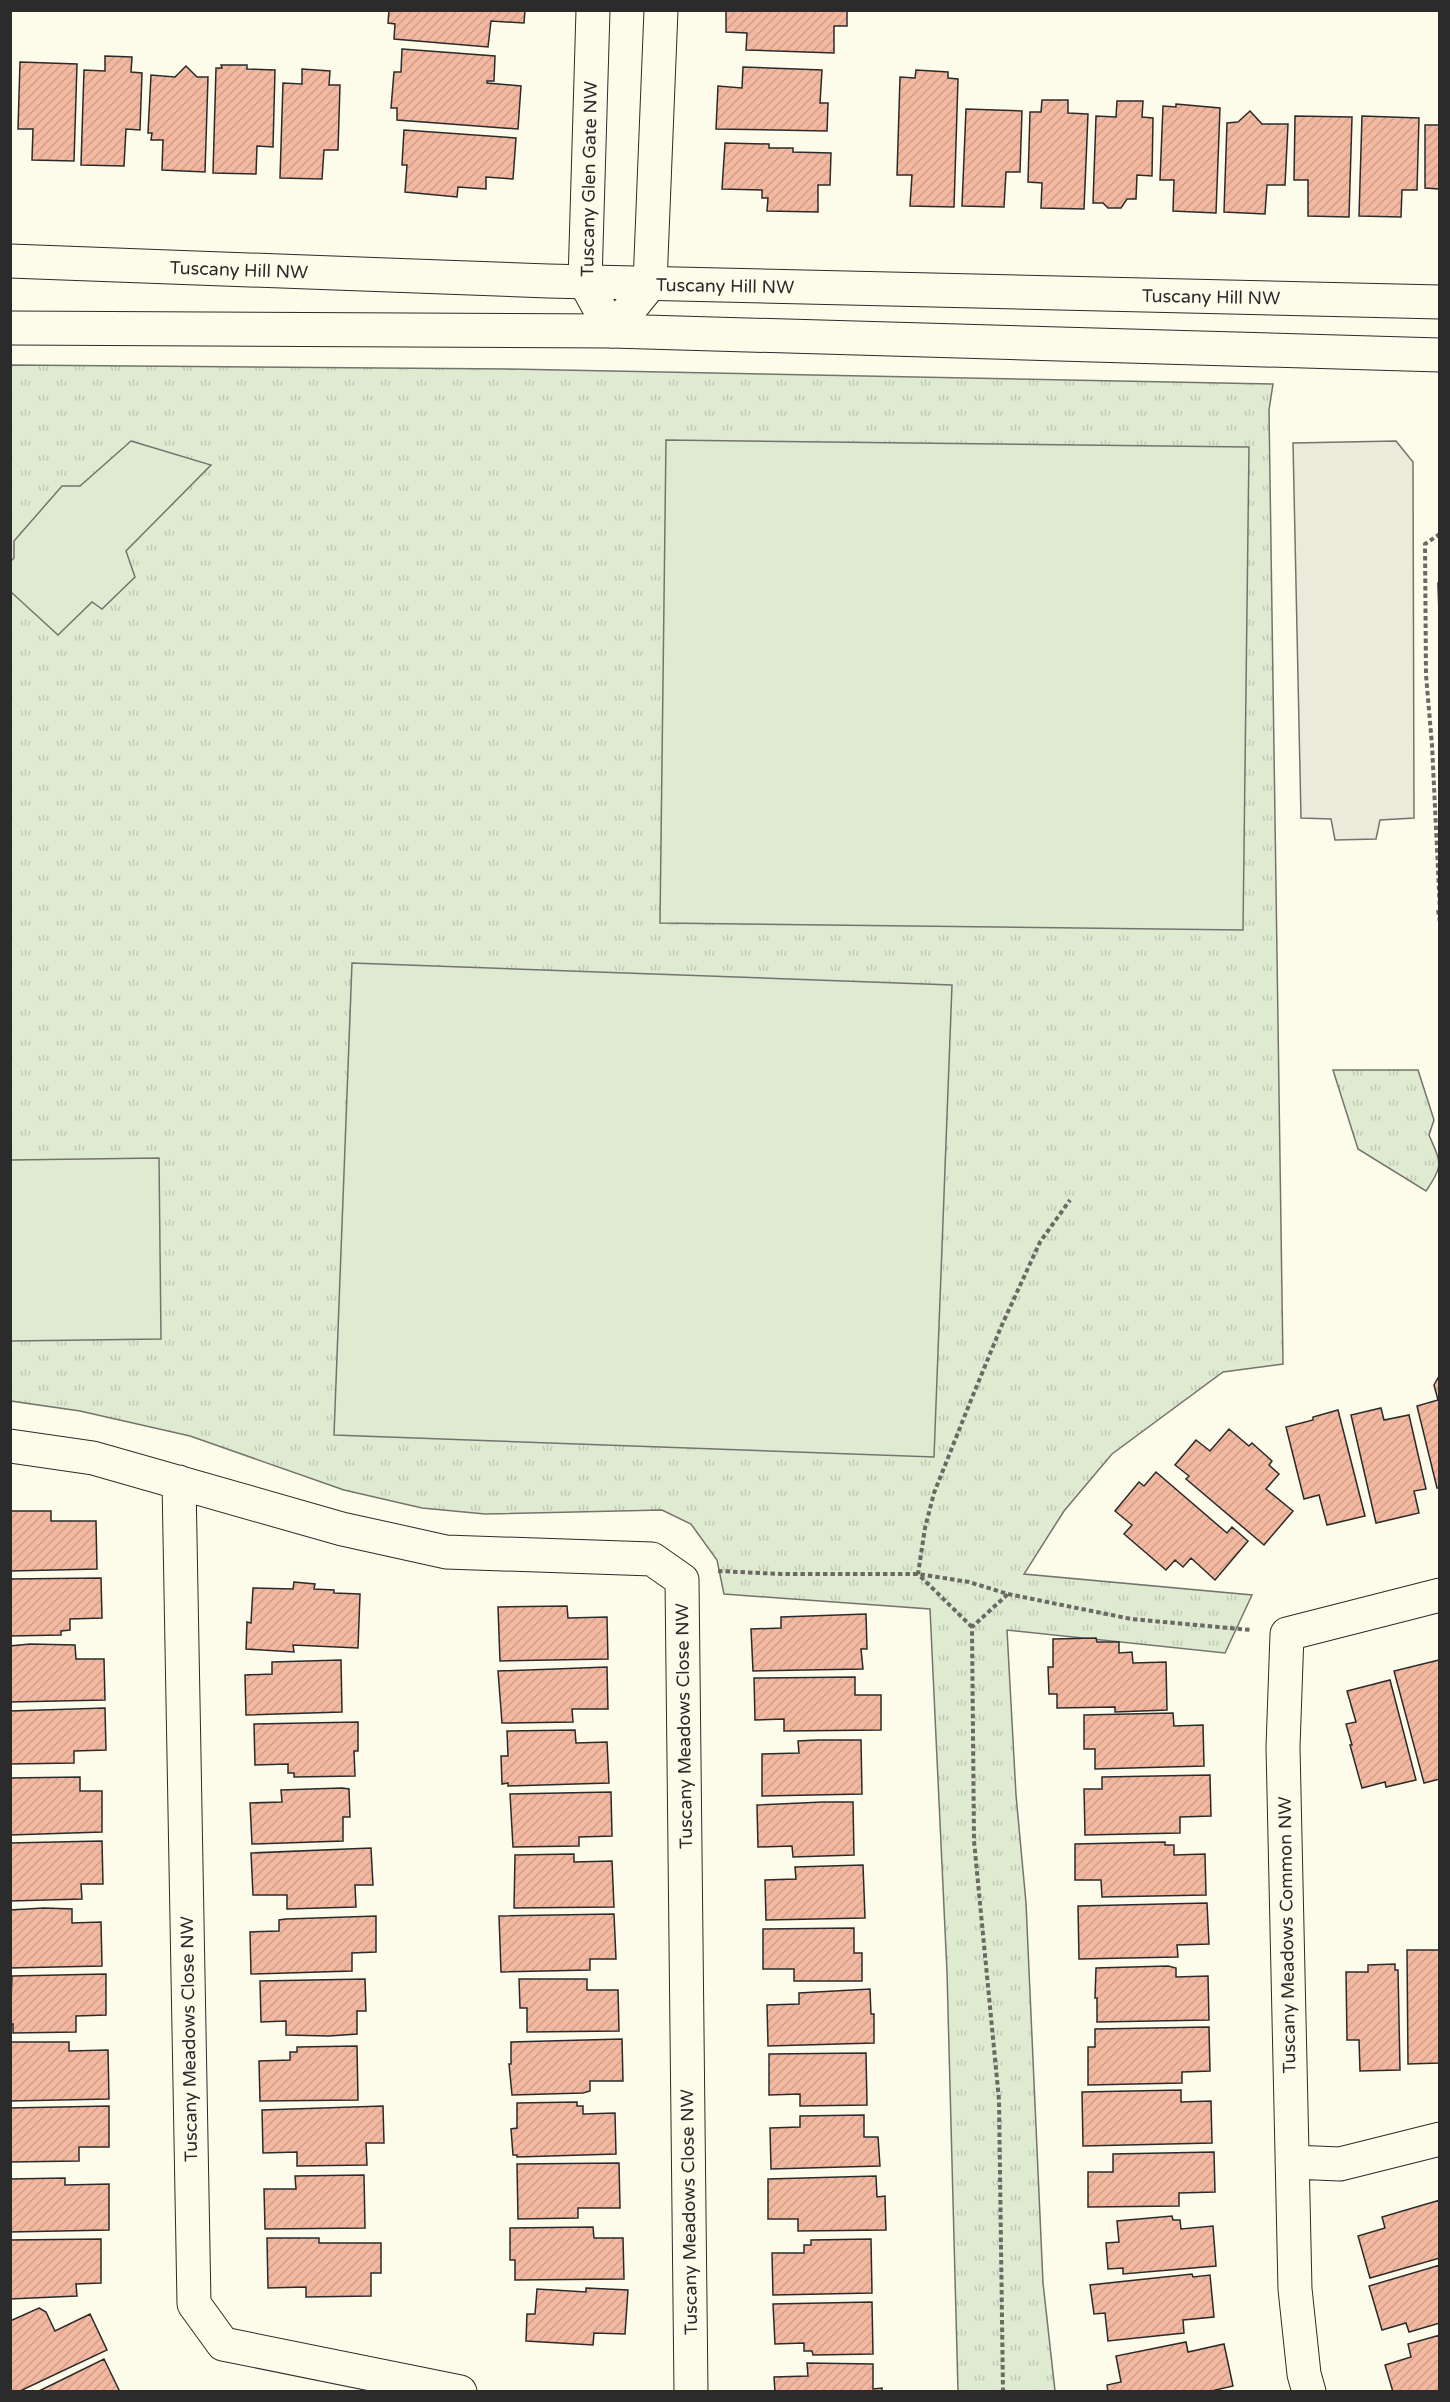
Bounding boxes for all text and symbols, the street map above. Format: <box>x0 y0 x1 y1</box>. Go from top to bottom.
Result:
street label: Tuscany Glen Gate NW <box>576 81 602 277</box>
street label: Tuscany Hill NW <box>169 257 309 283</box>
street label: Tuscany Hill NW <box>656 274 794 298</box>
street label: Tuscany Hill NW <box>1142 285 1280 309</box>
street label: Tuscany Meadows Close NW <box>671 1603 697 1849</box>
street label: Tuscany Meadows Common NW <box>1274 1796 1300 2074</box>
street label: Tuscany Meadows Close NW <box>176 1916 202 2162</box>
street label: Tuscany Meadows Close NW <box>676 2089 702 2335</box>

